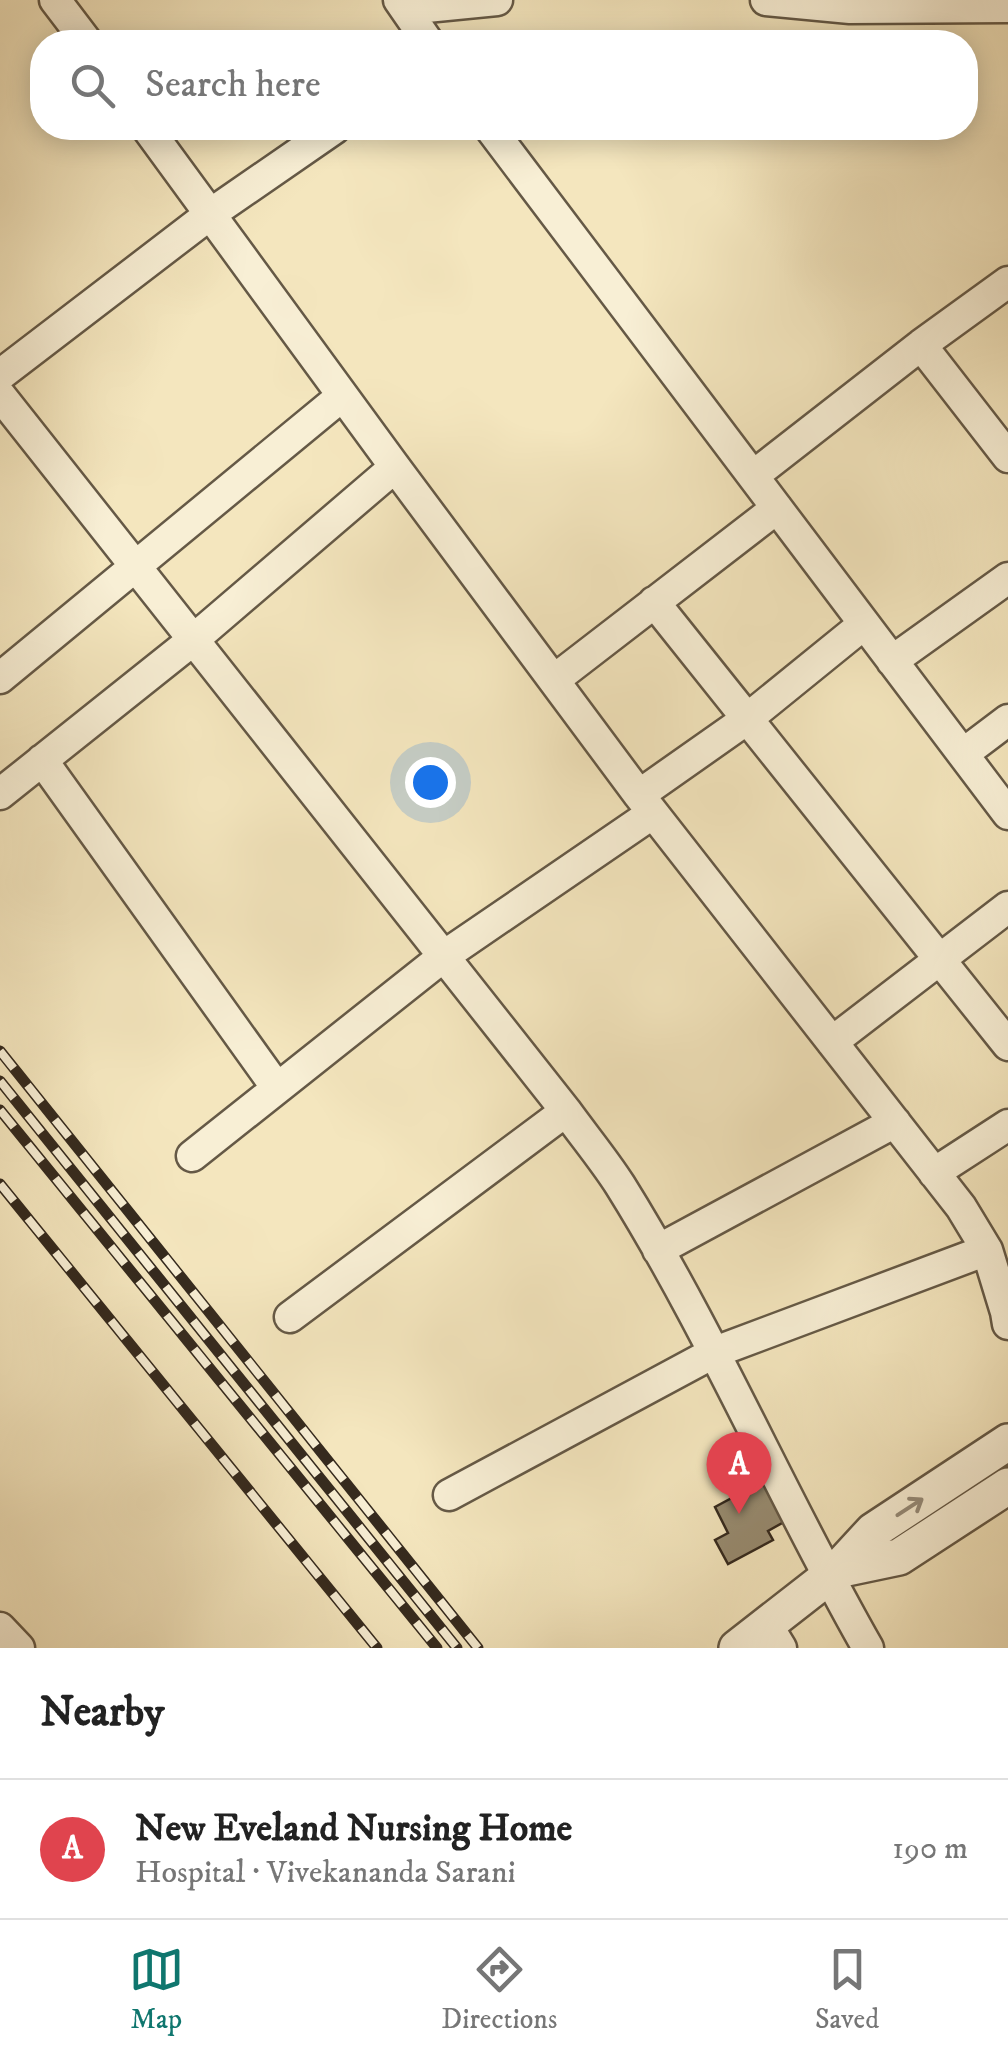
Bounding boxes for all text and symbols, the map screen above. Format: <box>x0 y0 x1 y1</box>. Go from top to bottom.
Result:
search box <box>30 30 978 140</box>
icon: search <box>65 58 120 113</box>
text: Search here <box>145 61 321 109</box>
your location <box>405 757 456 808</box>
pin: A <box>706 1432 772 1514</box>
one-way arrow <box>896 1497 924 1518</box>
text: Nearby <box>40 1687 164 1739</box>
text: New Eveland Nursing Home <box>135 1805 572 1853</box>
text: A <box>62 1829 83 1869</box>
text: 190 m <box>892 1829 968 1869</box>
text: Hospital · Vivekananda Sarani <box>135 1853 516 1893</box>
tab: Map <box>129 1942 184 2037</box>
tab: Directions <box>441 1942 557 2037</box>
tab: Saved <box>815 1942 879 2037</box>

